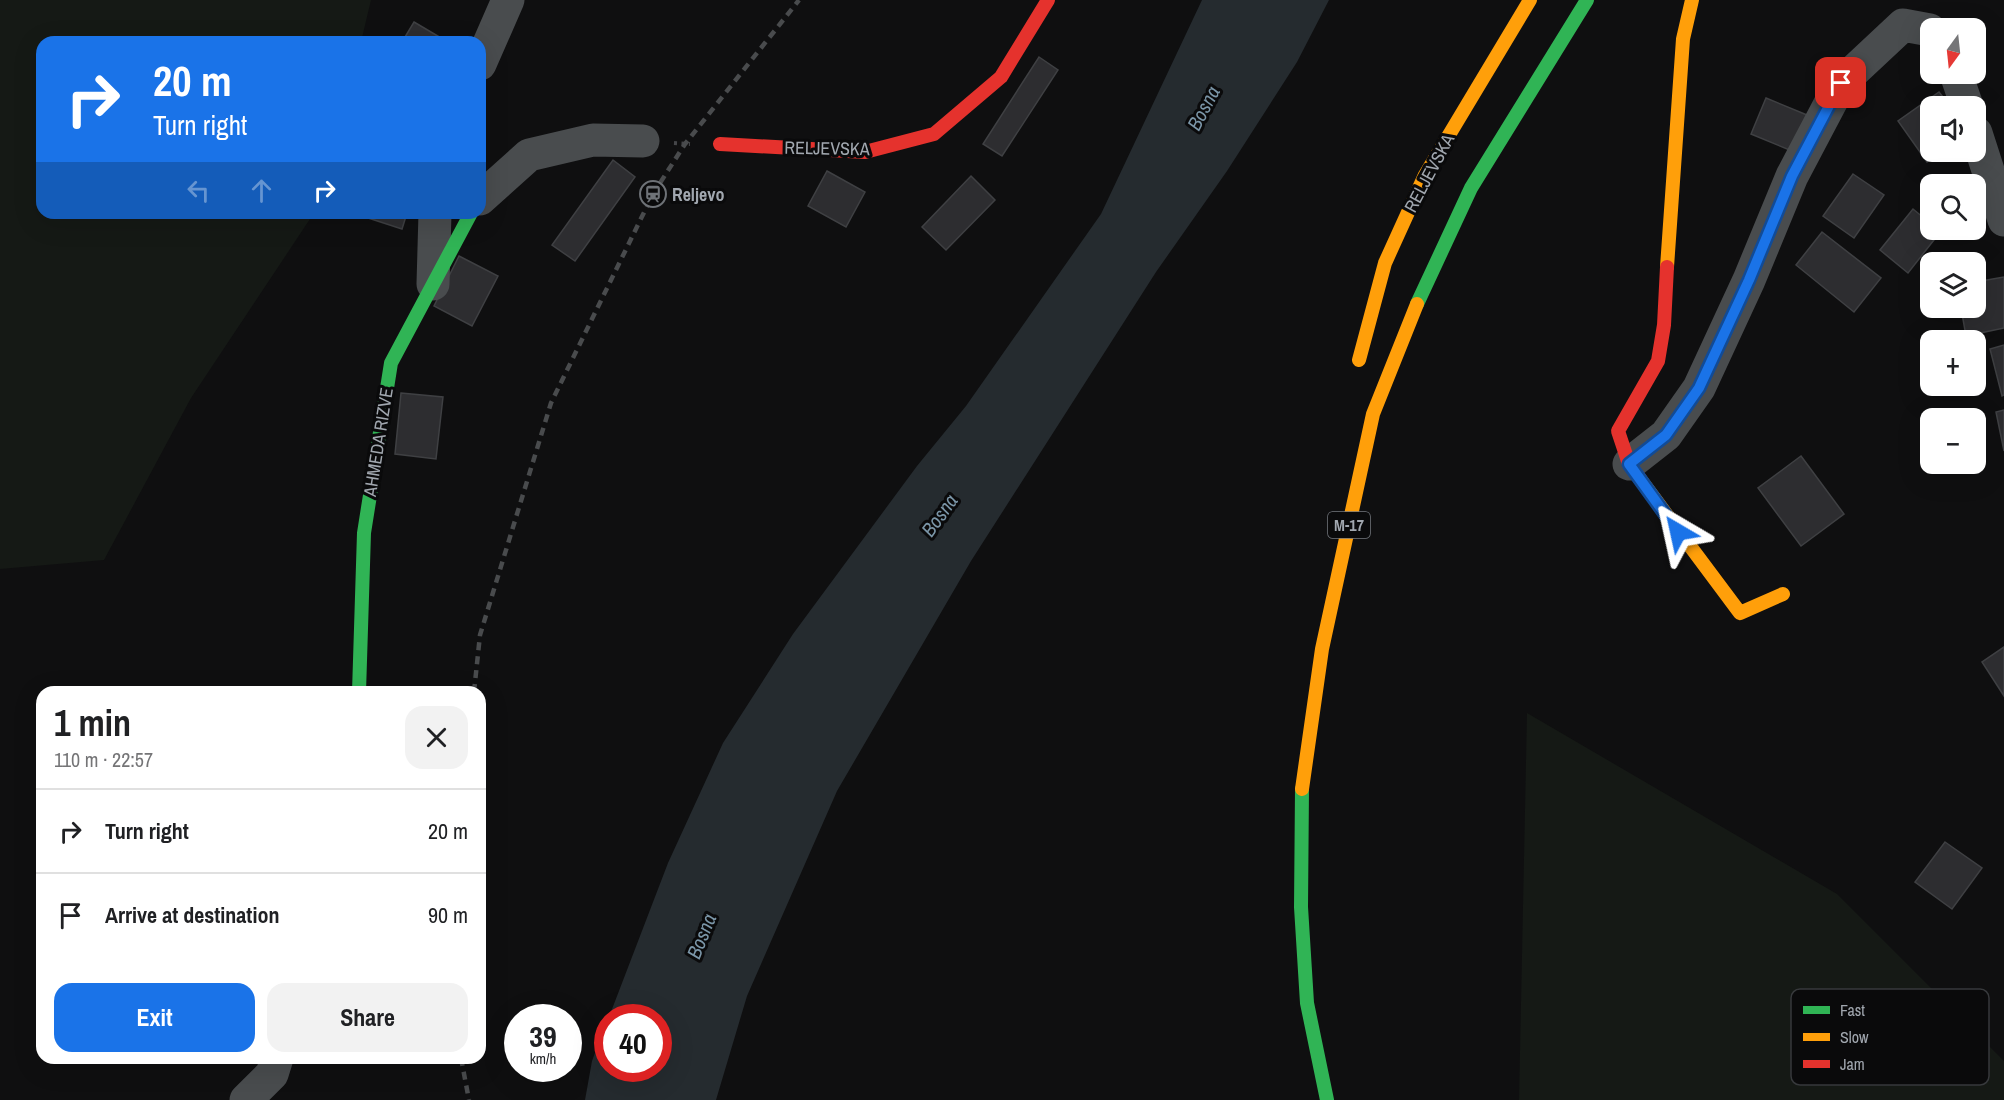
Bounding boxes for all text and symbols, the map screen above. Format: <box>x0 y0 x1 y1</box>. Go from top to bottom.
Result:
north arrow <box>1920 18 1986 84</box>
map controls <box>1920 18 1986 474</box>
text: 20 m <box>153 53 232 109</box>
pin <box>1815 57 1866 108</box>
icon: right <box>54 60 132 138</box>
icon: arrive <box>1824 66 1857 99</box>
water label: Bosna <box>1180 81 1226 135</box>
button: sound <box>1920 96 1986 162</box>
text: Turn right <box>153 107 247 143</box>
street label: RELJEVSKA <box>1398 129 1460 217</box>
street label: RELJEVSKA <box>784 135 870 161</box>
icon: left <box>182 174 215 207</box>
icon: ahead <box>245 174 278 207</box>
icon: right <box>308 174 341 207</box>
button: search <box>1920 174 1986 240</box>
station icon: Reljevo <box>638 179 668 209</box>
place label: Reljevo <box>672 182 725 207</box>
button: layers <box>1920 252 1986 318</box>
button: + <box>1920 330 1986 396</box>
street label: AHMEDA RIZVE <box>357 386 399 499</box>
button: − <box>1920 408 1986 474</box>
water label: Bosna <box>914 488 964 542</box>
position arrow <box>1646 500 1710 564</box>
road number: M-17 <box>1328 512 1370 538</box>
text: 1 min <box>54 699 131 747</box>
button: close <box>405 706 468 769</box>
text: 110 m · 22:57 <box>54 746 153 773</box>
icon: right <box>54 815 87 848</box>
text: Turn right <box>105 816 189 846</box>
text: 20 m <box>428 816 468 846</box>
icon: arrive <box>54 899 87 932</box>
text: Arrive at destination <box>105 900 279 930</box>
text: 90 m <box>428 900 468 930</box>
water label: Bosna <box>680 909 722 963</box>
button: Exit <box>54 983 255 1052</box>
button: Share <box>267 983 468 1052</box>
legend <box>1791 989 1989 1085</box>
text: Fast <box>1840 999 1865 1021</box>
speed limit sign: 40 <box>594 1004 672 1082</box>
text: 39 <box>529 1016 557 1056</box>
text: Slow <box>1840 1026 1869 1048</box>
text: km/h <box>530 1048 556 1069</box>
text: Jam <box>1840 1053 1865 1075</box>

